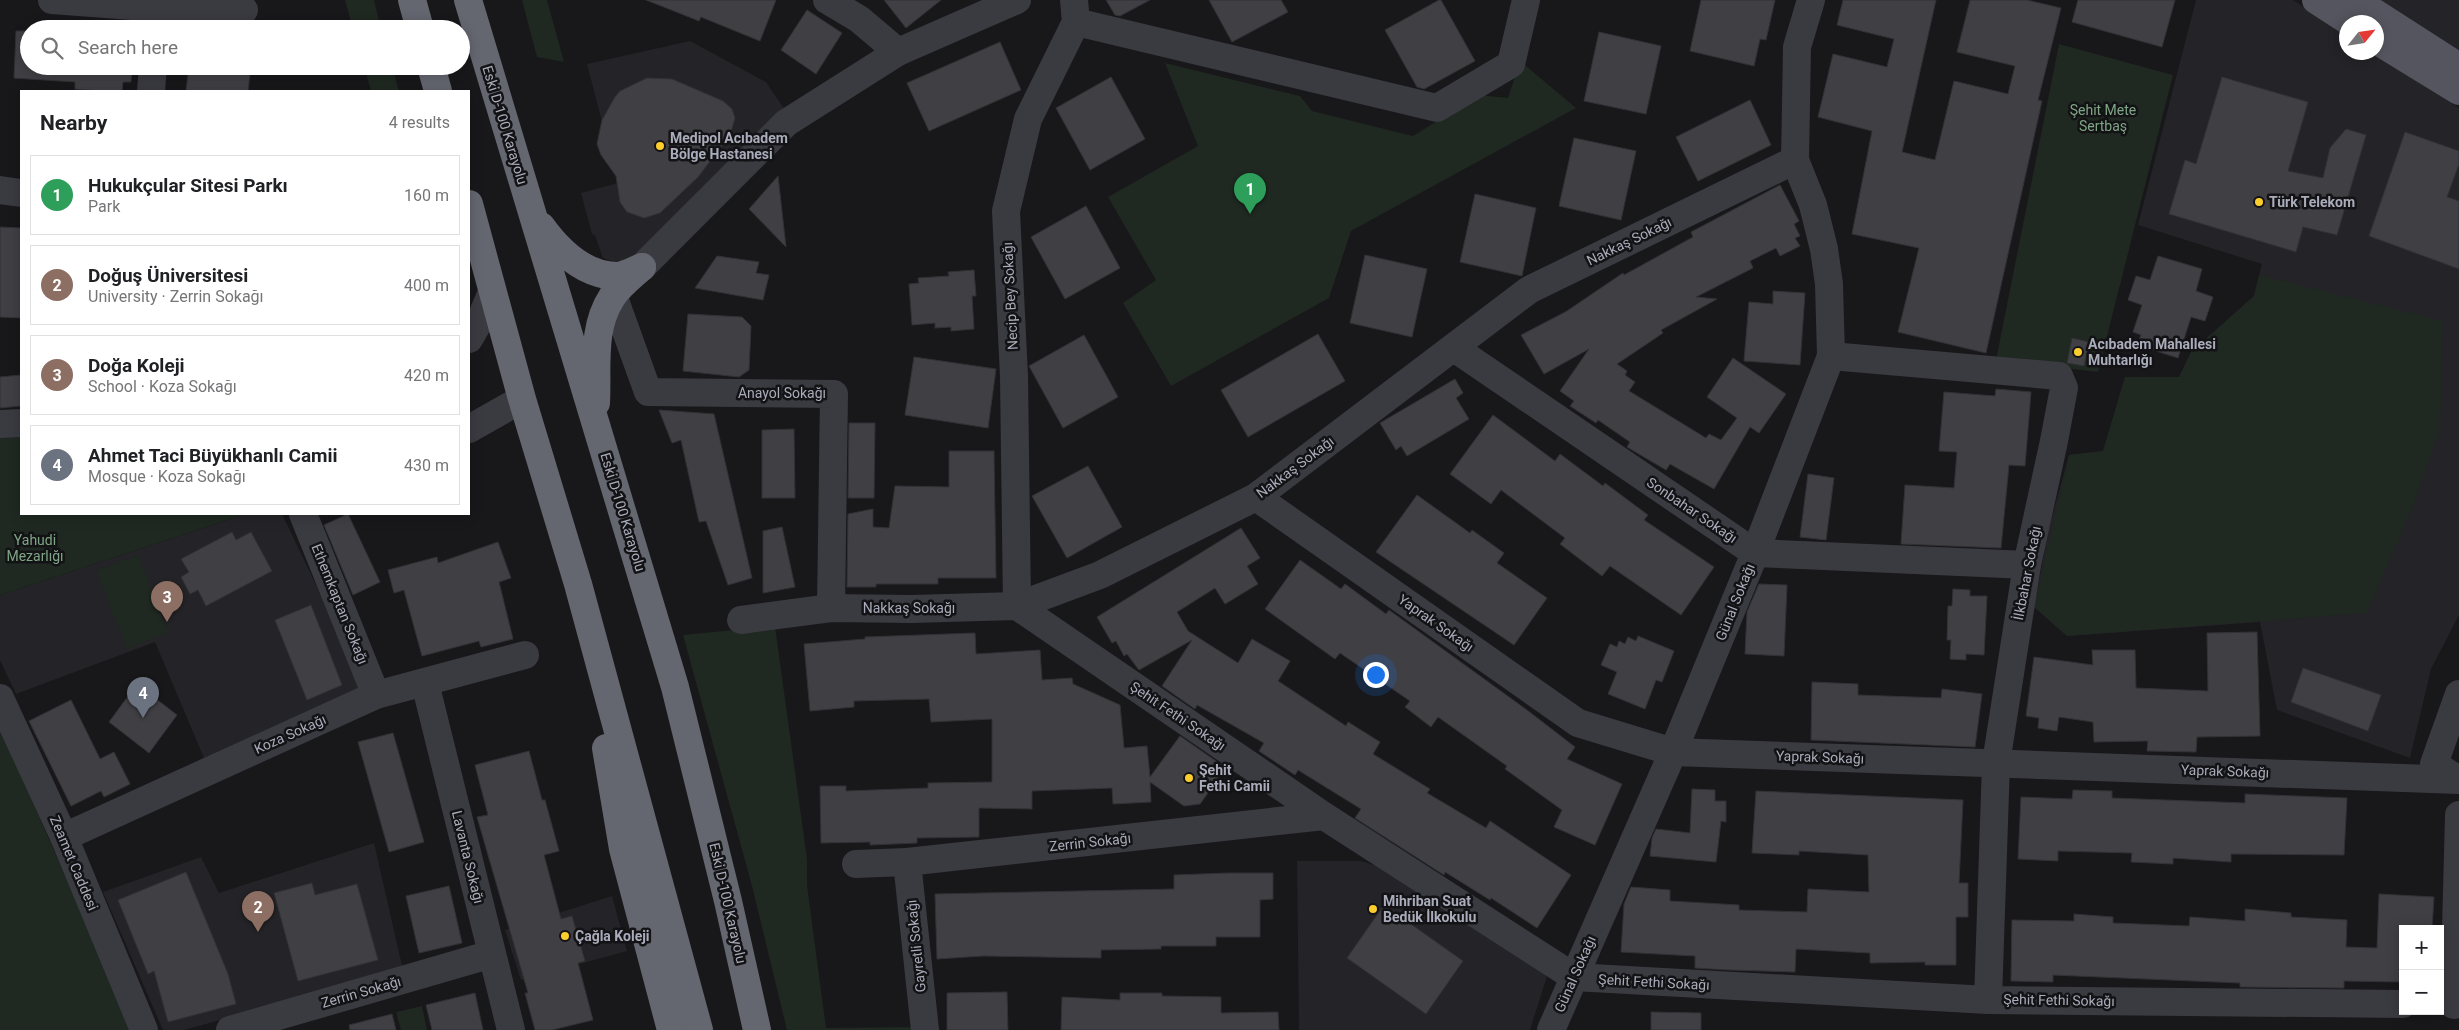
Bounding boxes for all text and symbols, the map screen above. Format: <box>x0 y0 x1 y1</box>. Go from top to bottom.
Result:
north arrow <box>2339 15 2384 60</box>
search box <box>20 20 470 75</box>
icon: search <box>38 34 66 62</box>
text: Search here <box>78 36 178 59</box>
street label: Eski D-100 Karayolu <box>479 64 531 186</box>
park label: Şehit Mete Sertbaş <box>2070 102 2136 134</box>
text: Nearby <box>40 111 107 135</box>
text: 4 results <box>389 113 450 132</box>
place label: Medipol Acıbadem Bölge Hastanesi <box>670 130 788 162</box>
marker: Medipol Acıbadem Bölge Hastanesi <box>654 140 666 152</box>
pin: 1 <box>1234 173 1266 214</box>
text: Hukukçular Sitesi Parkı <box>88 174 288 197</box>
text: 1 <box>52 186 62 205</box>
text: 160 m <box>404 186 449 205</box>
place label: Türk Telekom <box>2269 194 2355 210</box>
marker: Türk Telekom <box>2253 196 2265 208</box>
text: Park <box>88 197 120 216</box>
street label: Nakkaş Sokağı <box>1584 214 1674 268</box>
street label: Necip Bey Sokağı <box>999 242 1021 350</box>
text: Doğuş Üniversitesi <box>88 264 248 287</box>
text: 2 <box>52 276 62 295</box>
text: 400 m <box>404 276 449 295</box>
text: University · Zerrin Sokağı <box>88 287 264 306</box>
place label: Acıbadem Mahallesi Muhtarlığı <box>2088 336 2216 368</box>
marker: Acıbadem Mahallesi Muhtarlığı <box>2072 346 2084 358</box>
text: Doğa Koleji <box>88 354 185 377</box>
text: 3 <box>52 366 62 385</box>
text: 420 m <box>404 366 449 385</box>
text: School · Koza Sokağı <box>88 377 237 396</box>
street label: Anayol Sokağı <box>738 385 826 401</box>
street label: Nakkaş Sokağı <box>1253 433 1337 501</box>
text: Ahmet Taci Büyükhanlı Camii <box>88 444 338 467</box>
street label: Eski D-100 Karayolu <box>597 451 649 573</box>
text: 4 <box>52 456 62 475</box>
text: 430 m <box>404 456 449 475</box>
text: Mosque · Koza Sokağı <box>88 467 246 486</box>
street label: Sonbahar Sokağı <box>1644 474 1740 546</box>
street label: İlkbahar Sokağı <box>2010 525 2044 621</box>
park label: Yahudi Mezarlığı <box>6 532 64 564</box>
street label: Ethemkaptan Sokağı <box>309 542 371 666</box>
street label: Günal Sokağı <box>1712 561 1758 643</box>
pin: 3 <box>151 581 183 622</box>
street label: Yaprak Sokağı <box>1395 591 1477 655</box>
street label: Nakkaş Sokağı <box>863 600 955 616</box>
your location <box>1363 662 1389 688</box>
pin: 4 <box>127 677 159 718</box>
street label: Şehit Fethi Sokağı <box>1127 678 1229 754</box>
street label: Koza Sokağı <box>252 711 328 757</box>
street label: Yaprak Sokağı <box>1776 747 1864 767</box>
street label: Yaprak Sokağı <box>2181 761 2269 781</box>
place label: Şehit Fethi Camii <box>1199 762 1270 794</box>
marker: Şehit Fethi Camii <box>1183 772 1195 784</box>
street label: Lavanta Sokağı <box>449 809 487 905</box>
street label: Zeamet Caddesi <box>47 813 101 913</box>
street label: Zerrin Sokağı <box>1048 830 1132 854</box>
street label: Eski D-100 Karayolu <box>706 841 750 965</box>
pin: 2 <box>242 891 274 932</box>
place label: Mihriban Suat Bedük İlkokulu <box>1383 893 1476 925</box>
street label: Gayretli Sokağı <box>903 899 929 993</box>
marker: Mihriban Suat Bedük İlkokulu <box>1367 903 1379 915</box>
map controls <box>2399 925 2444 1015</box>
button: + <box>2399 925 2444 970</box>
place label: Çağla Koleji <box>575 928 650 944</box>
marker: Çağla Koleji <box>559 930 571 942</box>
street label: Günal Sokağı <box>1551 933 1599 1015</box>
button: − <box>2399 970 2444 1015</box>
street label: Şehit Fethi Sokağı <box>1598 971 1710 993</box>
street label: Zerrin Sokağı <box>319 973 403 1011</box>
street label: Şehit Fethi Sokağı <box>2003 991 2115 1009</box>

